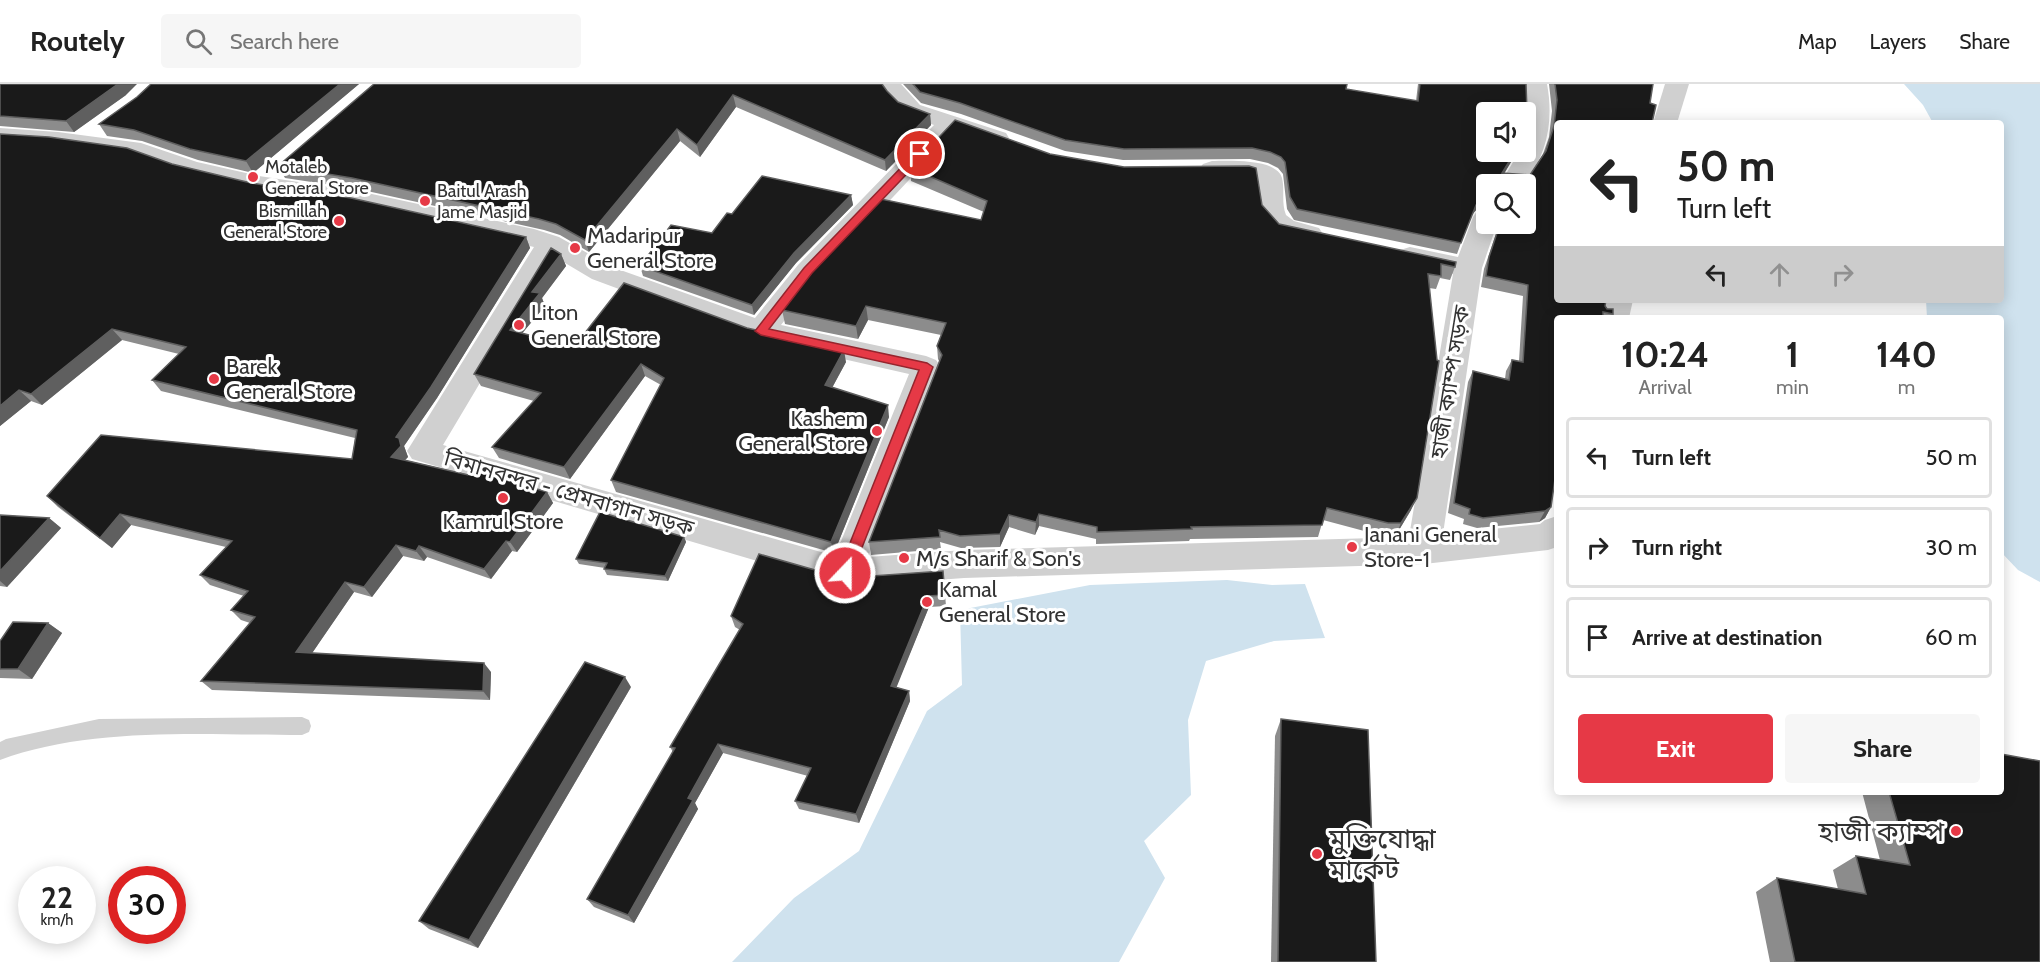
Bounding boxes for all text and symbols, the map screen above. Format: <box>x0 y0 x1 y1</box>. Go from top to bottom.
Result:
search box <box>161 14 581 68</box>
text: Routely <box>30 24 125 58</box>
icon: search <box>182 25 215 58</box>
text: Search here <box>230 28 339 55</box>
text: Map <box>1798 29 1837 54</box>
text: Layers <box>1870 29 1926 54</box>
text: Share <box>1959 29 2010 54</box>
map controls <box>1476 102 1536 234</box>
button: sound <box>1476 102 1536 162</box>
pin <box>894 128 945 179</box>
icon: arrive <box>903 137 936 170</box>
text: 50 m <box>1677 140 1775 192</box>
icon: left <box>1578 144 1656 222</box>
place label: Motaleb General Store <box>265 156 369 199</box>
marker: Motaleb General Store <box>246 170 260 184</box>
button: search <box>1476 174 1536 234</box>
place label: Baitul Arash Jame Masjid <box>436 180 527 223</box>
text: Turn left <box>1677 192 1771 225</box>
marker: Baitul Arash Jame Masjid <box>418 194 432 208</box>
place label: Bismillah General Store <box>223 200 327 243</box>
marker: Bismillah General Store <box>332 214 346 228</box>
place label: Madaripur General Store <box>587 222 714 274</box>
marker: Madaripur General Store <box>568 241 582 255</box>
icon: left <box>1700 258 1733 291</box>
icon: ahead <box>1763 258 1796 291</box>
icon: right <box>1826 258 1859 291</box>
place label: Liton General Store <box>531 299 658 351</box>
street label: হাজী ক্যাম্প সড়ক <box>1424 303 1475 461</box>
marker: Liton General Store <box>512 318 526 332</box>
text: 10:24 <box>1621 332 1709 376</box>
text: 1 <box>1786 332 1799 376</box>
text: 140 <box>1876 332 1937 376</box>
place label: Barek General Store <box>226 353 353 405</box>
marker: Barek General Store <box>207 372 221 386</box>
text: Arrival <box>1638 375 1692 399</box>
text: min <box>1776 375 1809 399</box>
text: m <box>1898 375 1915 399</box>
place label: Kashem General Store <box>738 405 865 457</box>
marker: Kashem General Store <box>870 424 884 438</box>
icon: left <box>1581 441 1614 474</box>
street label: বিমানবন্দর - প্রেমবাগান সড়ক <box>440 444 697 542</box>
text: Turn left <box>1632 444 1711 471</box>
text: 50 m <box>1925 444 1977 471</box>
marker: Kamrul Store <box>496 491 510 505</box>
place label: Kamrul Store <box>443 508 563 535</box>
place label: Janani General Store-1 <box>1363 521 1498 573</box>
icon: right <box>1581 531 1614 564</box>
text: Turn right <box>1632 534 1722 561</box>
text: 30 m <box>1925 534 1977 561</box>
marker: Janani General Store-1 <box>1345 540 1359 554</box>
position arrow <box>813 541 877 605</box>
place label: M/s Sharif & Son's <box>916 545 1081 572</box>
marker: M/s Sharif & Son's <box>897 551 911 565</box>
place label: Kamal General Store <box>939 576 1066 628</box>
marker: Kamal General Store <box>920 595 934 609</box>
icon: arrive <box>1581 621 1614 654</box>
text: Arrive at destination <box>1632 624 1822 651</box>
text: 60 m <box>1925 624 1977 651</box>
button: Exit <box>1578 714 1773 783</box>
button: Share <box>1785 714 1980 783</box>
place label: হাজী ক্যাম্প <box>1818 815 1945 848</box>
place label: মুক্তিযোদ্ধা মার্কেট <box>1328 822 1437 886</box>
marker: হাজী ক্যাম্প <box>1949 824 1963 838</box>
marker: মুক্তিযোদ্ধা মার্কেট <box>1310 847 1324 861</box>
speed limit sign: 30 <box>108 866 186 944</box>
text: 22 <box>41 879 73 916</box>
text: km/h <box>41 911 73 929</box>

